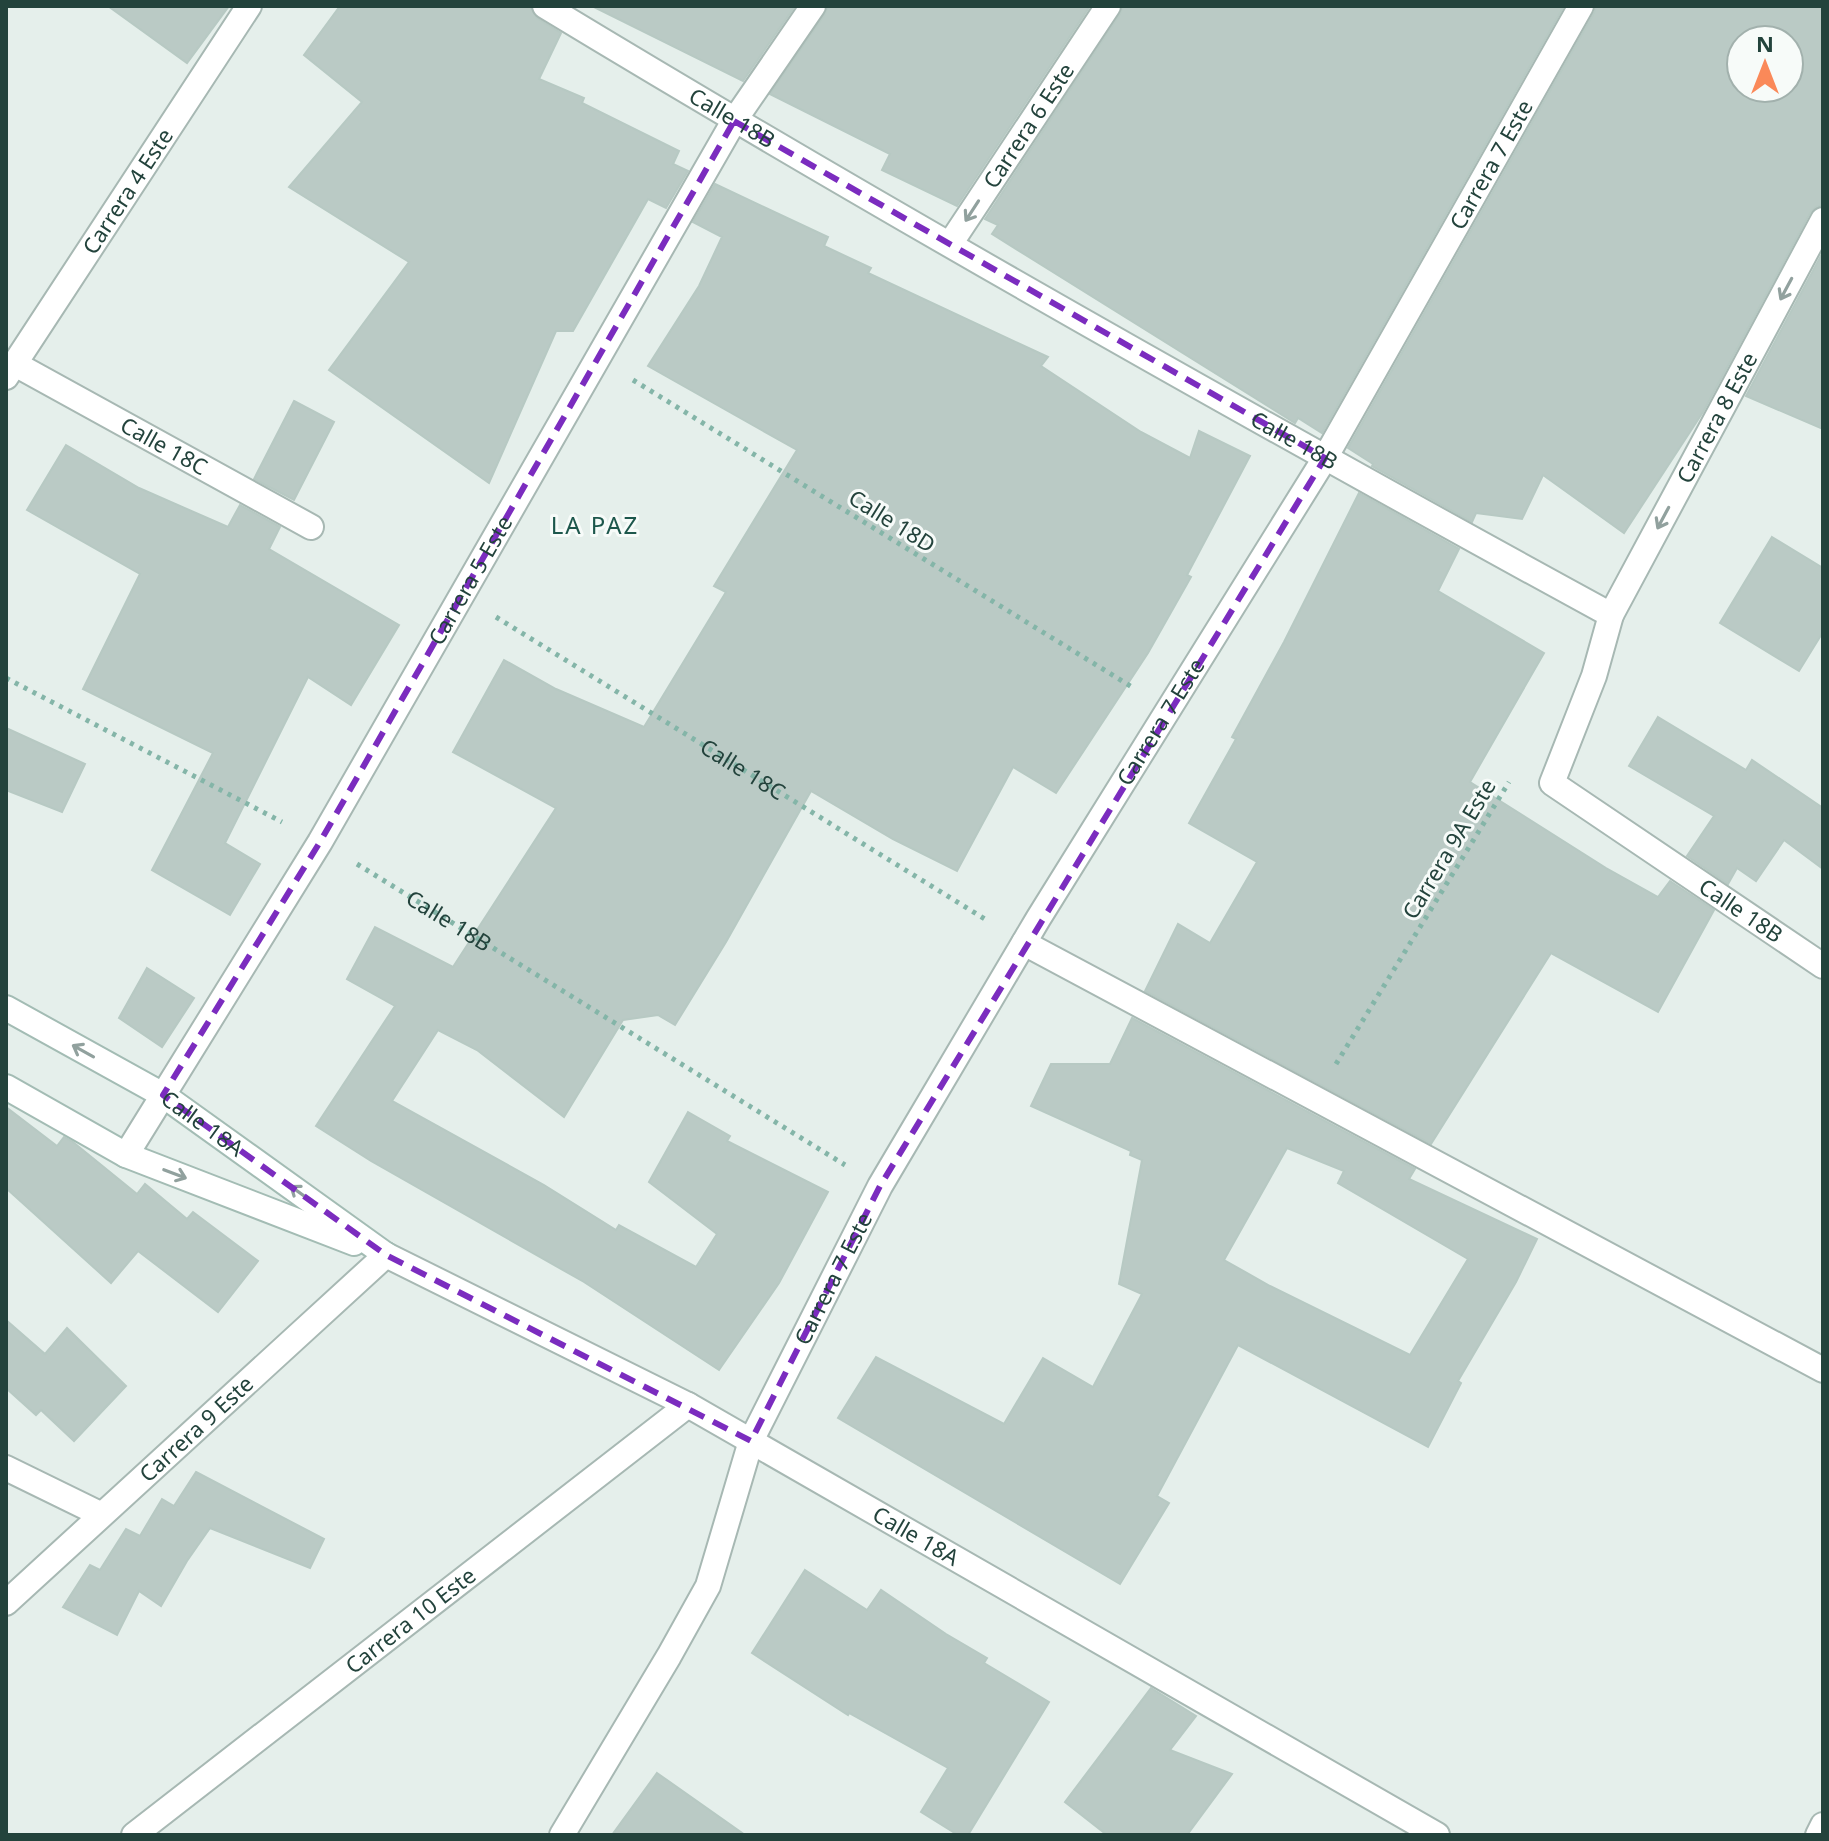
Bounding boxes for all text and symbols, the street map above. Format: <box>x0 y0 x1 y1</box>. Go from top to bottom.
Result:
north arrow <box>1725 24 1805 104</box>
text: N <box>1756 28 1774 58</box>
street label: Carrera 6 Este <box>975 57 1080 194</box>
street label: Calle 18B <box>684 80 781 154</box>
street label: Carrera 7 Este <box>1442 94 1539 235</box>
street label: Carrera 4 Este <box>75 122 179 259</box>
one-way arrow <box>964 200 980 222</box>
one-way arrow <box>1778 276 1793 300</box>
street label: Carrera 8 Este <box>1669 346 1763 488</box>
street label: Calle 18B <box>1246 403 1344 476</box>
street label: Calle 18C <box>116 409 213 481</box>
street label: Calle 18D <box>843 482 942 559</box>
one-way arrow <box>1655 506 1671 529</box>
district label: LA PAZ <box>551 508 639 541</box>
street label: Carrera 5 Este <box>420 510 518 650</box>
street label: Carrera 7 Este <box>1109 652 1211 791</box>
street label: Calle 18C <box>695 731 792 806</box>
street label: Carrera 9A Este <box>1394 773 1502 924</box>
street label: Calle 18B <box>1694 871 1789 949</box>
street label: Calle 18B <box>401 882 498 958</box>
one-way arrow <box>72 1042 95 1058</box>
street label: Calle 18A <box>156 1083 251 1163</box>
one-way arrow <box>162 1168 187 1182</box>
one-way arrow <box>289 1185 311 1202</box>
street label: Carrera 7 Este <box>786 1207 878 1349</box>
street label: Carrera 9 Este <box>132 1368 259 1488</box>
street label: Calle 18A <box>868 1498 966 1572</box>
street label: Carrera 10 Este <box>339 1560 481 1680</box>

